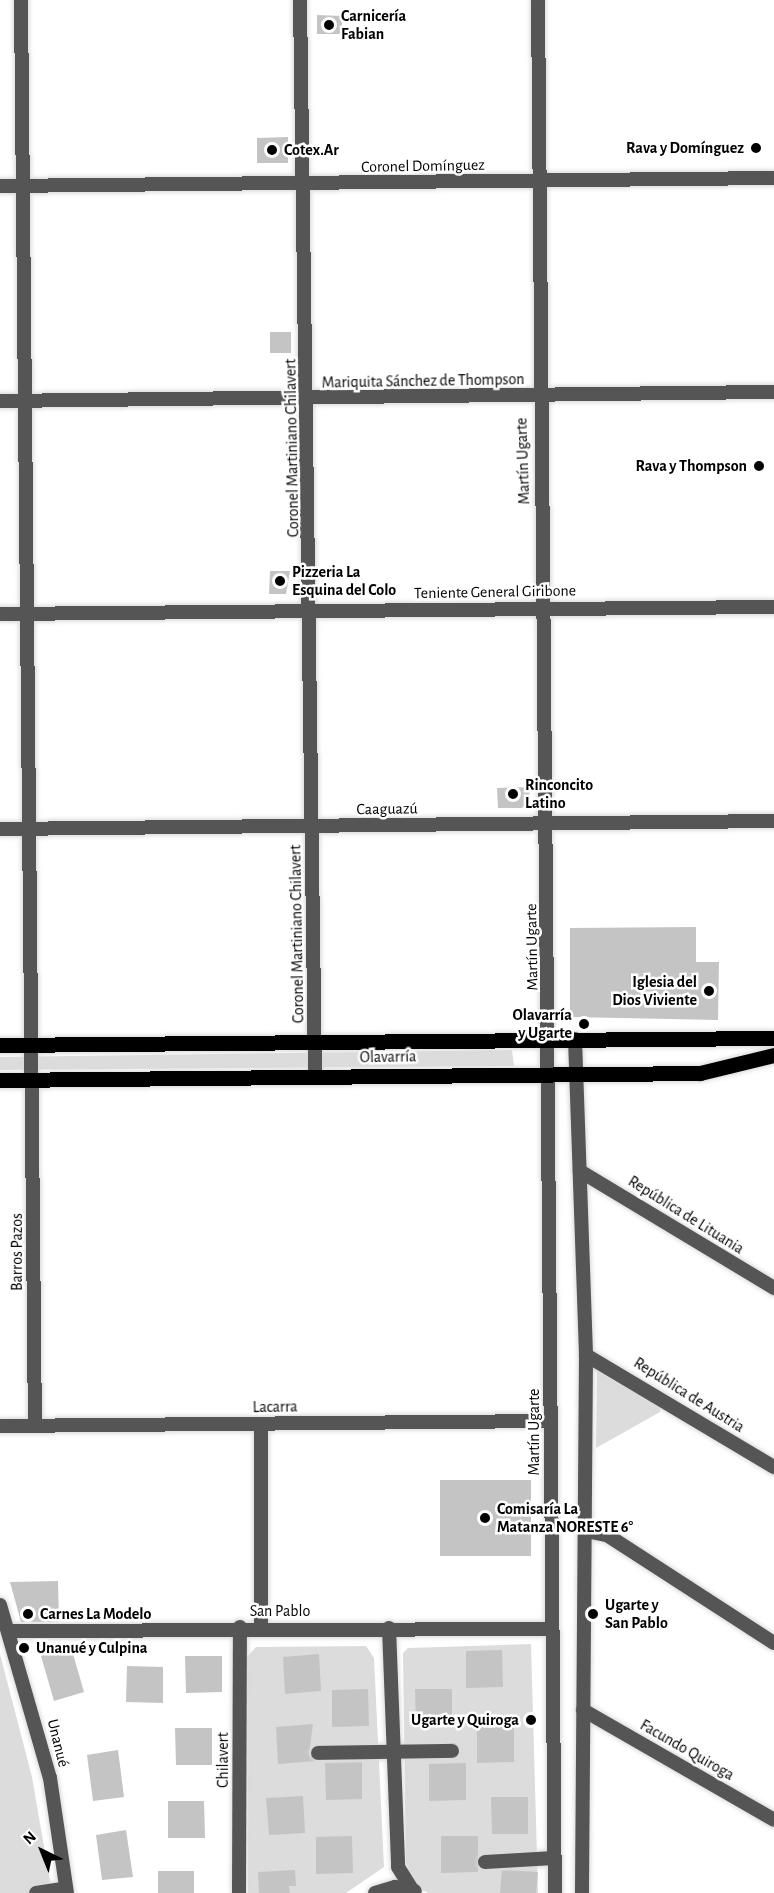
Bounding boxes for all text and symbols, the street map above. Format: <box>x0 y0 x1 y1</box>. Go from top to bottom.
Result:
place label: Carnicería Fabian <box>341 6 406 44</box>
marker: Carnicería Fabian <box>322 18 336 32</box>
place label: Rava y Domínguez <box>626 138 744 158</box>
place label: Cotex.Ar <box>284 140 339 160</box>
marker: Rava y Domínguez <box>749 141 763 155</box>
marker: Cotex.Ar <box>265 143 279 157</box>
street label: Coronel Domínguez <box>361 155 485 177</box>
street label: Coronel Martiniano Chilavert <box>281 359 303 537</box>
street label: Mariquita Sánchez de Thompson <box>322 370 524 392</box>
street label: Martín Ugarte <box>512 417 534 505</box>
place label: Rava y Thompson <box>635 456 747 476</box>
marker: Rava y Thompson <box>752 459 766 473</box>
place label: Pizzeria La Esquina del Colo <box>292 562 396 600</box>
marker: Pizzeria La Esquina del Colo <box>273 574 287 588</box>
street label: Teniente General Giribone <box>414 581 576 603</box>
place label: Rinconcito Latino <box>525 775 593 813</box>
marker: Rinconcito Latino <box>506 787 520 801</box>
street label: Caaguazú <box>356 799 418 819</box>
street label: Coronel Martiniano Chilavert <box>286 845 308 1023</box>
street label: Martín Ugarte <box>522 903 542 991</box>
place label: Iglesia del Dios Viviente <box>612 972 697 1010</box>
marker: Iglesia del Dios Viviente <box>702 984 716 998</box>
place label: Olavarría y Ugarte <box>512 1005 572 1043</box>
marker: Olavarría y Ugarte <box>577 1017 591 1031</box>
street label: Olavarría <box>360 1047 416 1067</box>
street label: República de Lituania <box>625 1172 747 1258</box>
street label: Barros Pazos <box>7 1213 27 1291</box>
street label: República de Austria <box>630 1353 748 1437</box>
street label: Martín Ugarte <box>524 1389 544 1475</box>
street label: Lacarra <box>252 1397 298 1417</box>
place label: Comisaría La Matanza NORESTE 6° <box>497 1499 633 1537</box>
marker: Comisaría La Matanza NORESTE 6° <box>478 1511 492 1525</box>
place label: Ugarte y San Pablo <box>605 1595 668 1633</box>
street label: San Pablo <box>250 1601 310 1621</box>
place label: Carnes La Modelo <box>40 1604 151 1624</box>
marker: Carnes La Modelo <box>21 1607 35 1621</box>
marker: Ugarte y San Pablo <box>586 1607 600 1621</box>
place label: Unanué y Culpina <box>36 1638 148 1658</box>
marker: Unanué y Culpina <box>17 1641 31 1655</box>
place label: Ugarte y Quiroga <box>411 1710 519 1730</box>
marker: Ugarte y Quiroga <box>524 1713 538 1727</box>
street label: Facundo Quiroga <box>637 1715 737 1785</box>
street label: Unanué <box>43 1717 73 1769</box>
street label: Chilavert <box>213 1732 233 1788</box>
north arrow <box>12 1821 72 1881</box>
text: N <box>20 1828 39 1847</box>

